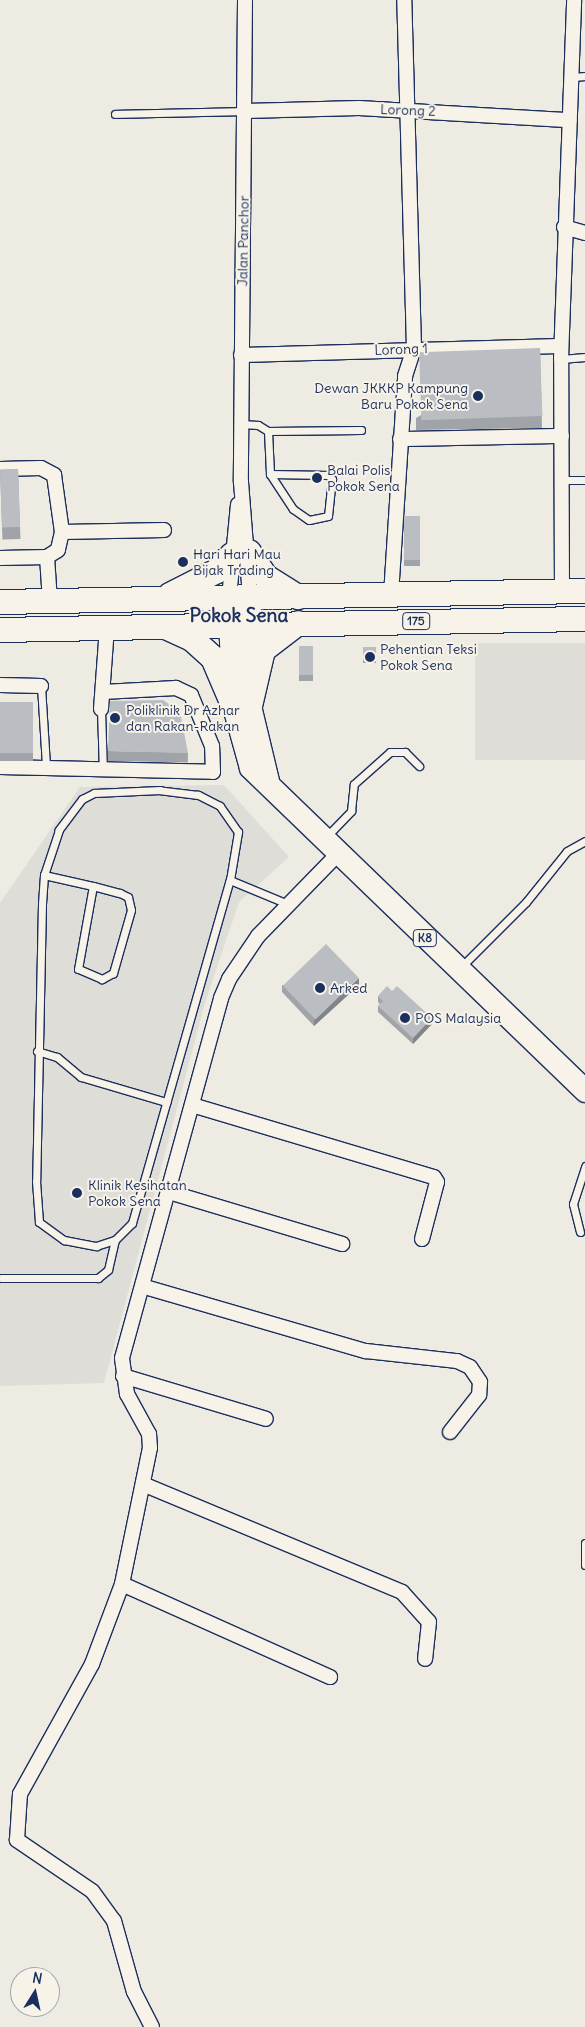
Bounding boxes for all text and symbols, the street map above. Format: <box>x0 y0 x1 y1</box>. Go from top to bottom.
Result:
street label: Lorong 2 <box>380 101 436 119</box>
street label: Jalan Panchor <box>234 196 252 286</box>
street label: Lorong 1 <box>374 340 428 358</box>
place label: Dewan JKKKP Kampung Baru Pokok Sena <box>314 380 468 412</box>
marker: Dewan JKKKP Kampung Baru Pokok Sena <box>472 390 484 402</box>
place label: Balai Polis Pokok Sena <box>327 462 400 494</box>
marker: Balai Polis Pokok Sena <box>311 472 323 484</box>
place label: Hari Hari Mau Bijak Trading <box>193 546 281 578</box>
marker: Hari Hari Mau Bijak Trading <box>177 556 189 568</box>
district label: Pokok Sena <box>190 605 288 627</box>
road number: 175 <box>401 612 431 630</box>
place label: Pehentian Teksi Pokok Sena <box>380 641 477 674</box>
marker: Pehentian Teksi Pokok Sena <box>364 651 376 663</box>
place label: Poliklinik Dr Azhar dan Rakan-Rakan <box>126 702 240 734</box>
marker: Poliklinik Dr Azhar dan Rakan-Rakan <box>108 711 122 725</box>
road number: K8 <box>412 928 438 948</box>
place label: Arked <box>330 980 368 996</box>
marker: Arked <box>314 982 326 994</box>
place label: POS Malaysia <box>415 1010 501 1026</box>
marker: POS Malaysia <box>399 1012 411 1024</box>
place label: Klinik Kesihatan Pokok Sena <box>88 1177 187 1210</box>
marker: Klinik Kesihatan Pokok Sena <box>70 1186 84 1200</box>
north arrow <box>10 1967 60 2017</box>
text: N <box>31 1969 44 1988</box>

